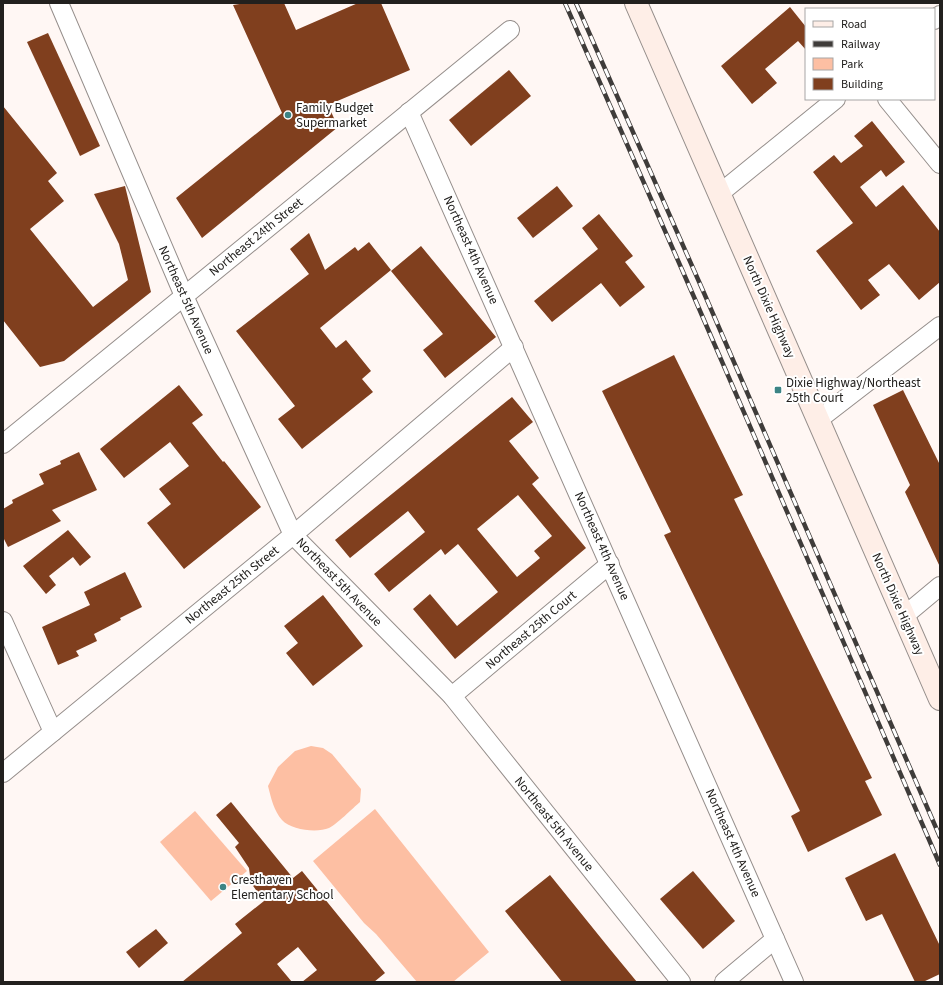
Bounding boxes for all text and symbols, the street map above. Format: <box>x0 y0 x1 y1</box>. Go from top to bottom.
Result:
legend <box>805 8 935 100</box>
text: Road <box>841 16 867 33</box>
text: Railway <box>841 36 880 53</box>
text: Park <box>841 56 863 73</box>
text: Building <box>841 76 883 93</box>
place label: Family Budget Supermarket <box>296 99 374 132</box>
marker: Family Budget Supermarket <box>283 110 293 120</box>
street label: Northeast 24th Street <box>205 193 307 280</box>
street label: Northeast 4th Avenue <box>439 193 503 307</box>
street label: Northeast 5th Avenue <box>154 243 218 357</box>
street label: North Dixie Highway <box>738 253 800 361</box>
place label: Dixie Highway/Northeast 25th Court <box>786 374 921 407</box>
marker: Dixie Highway/Northeast 25th Court <box>773 385 783 395</box>
street label: Northeast 4th Avenue <box>570 489 634 603</box>
street label: Northeast 5th Avenue <box>292 534 386 630</box>
street label: Northeast 25th Street <box>181 541 283 628</box>
street label: North Dixie Highway <box>867 550 929 658</box>
street label: Northeast 25th Court <box>482 586 581 673</box>
street label: Northeast 5th Avenue <box>510 773 598 875</box>
street label: Northeast 4th Avenue <box>701 786 765 900</box>
place label: Cresthaven Elementary School <box>231 871 333 904</box>
marker: Cresthaven Elementary School <box>218 882 228 892</box>

